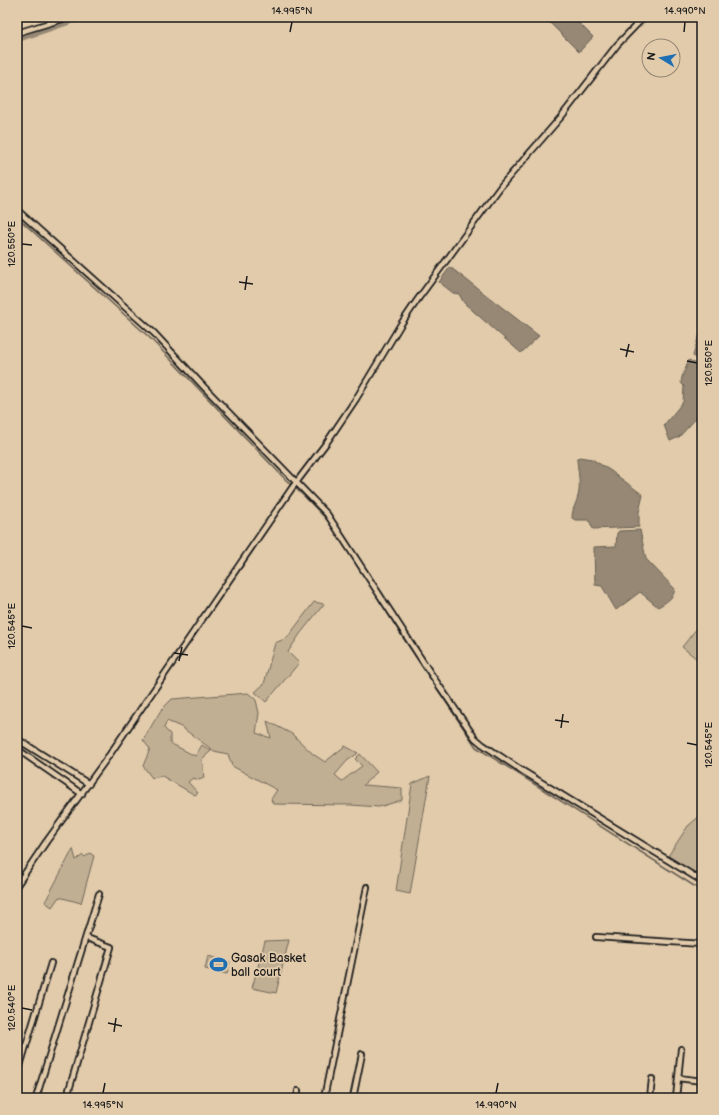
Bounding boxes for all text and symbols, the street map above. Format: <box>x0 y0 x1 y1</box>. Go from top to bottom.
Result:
text: 14.995°N <box>271 5 313 17</box>
text: 14.990°N <box>664 5 706 17</box>
north arrow <box>641 38 681 78</box>
text: N <box>645 51 659 62</box>
text: 120.550°E <box>6 221 18 267</box>
text: 120.550°E <box>703 340 715 386</box>
text: 120.545°E <box>6 602 18 649</box>
text: 120.545°E <box>703 721 715 768</box>
place label: Gasak Basket ball court <box>231 951 306 980</box>
sports icon: Gasak Basket ball court <box>208 955 228 975</box>
text: 120.540°E <box>6 984 18 1031</box>
text: 14.995°N <box>82 1099 124 1111</box>
text: 14.990°N <box>475 1099 517 1111</box>

